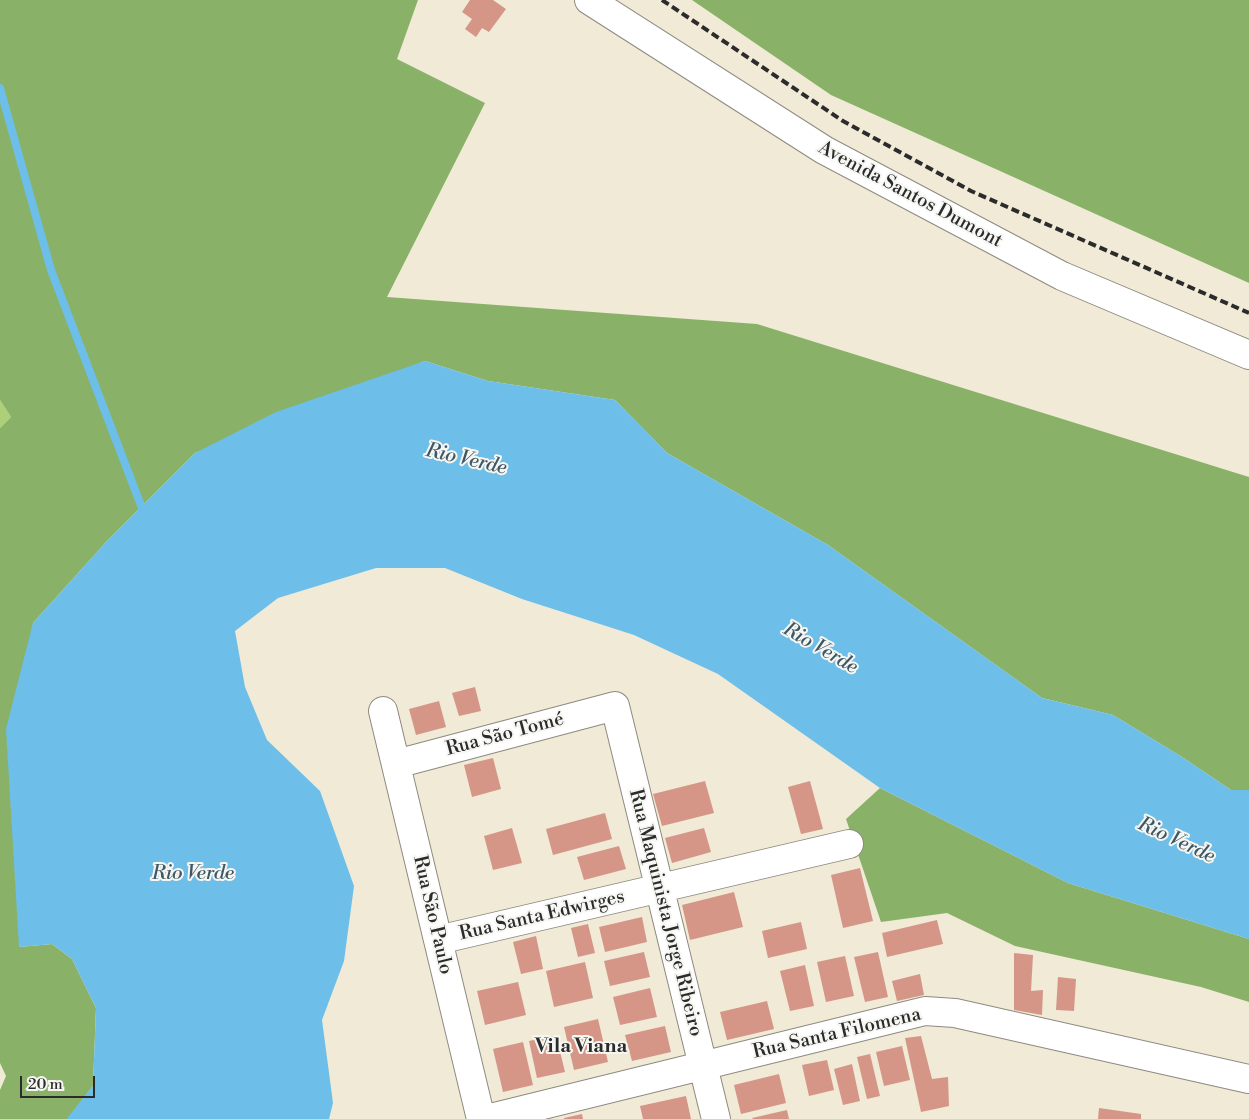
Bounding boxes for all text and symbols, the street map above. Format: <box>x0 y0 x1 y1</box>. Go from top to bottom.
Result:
street label: Avenida Santos Dumont <box>814 137 1006 253</box>
water label: Rio Verde <box>423 439 509 481</box>
water label: Rio Verde <box>778 618 862 680</box>
street label: Rua São Tomé <box>444 708 566 762</box>
street label: Rua Maquinista Jorge Ribeiro <box>623 787 707 1039</box>
water label: Rio Verde <box>1134 813 1218 869</box>
street label: Rua São Paulo <box>407 853 457 977</box>
water label: Rio Verde <box>152 862 234 886</box>
street label: Rua Santa Edwirges <box>457 886 627 946</box>
street label: Rua Santa Filomena <box>751 1004 923 1064</box>
district label: Vila Viana <box>535 1035 627 1059</box>
scale bar <box>22 1066 98 1098</box>
text: 20 m <box>28 1075 63 1094</box>

